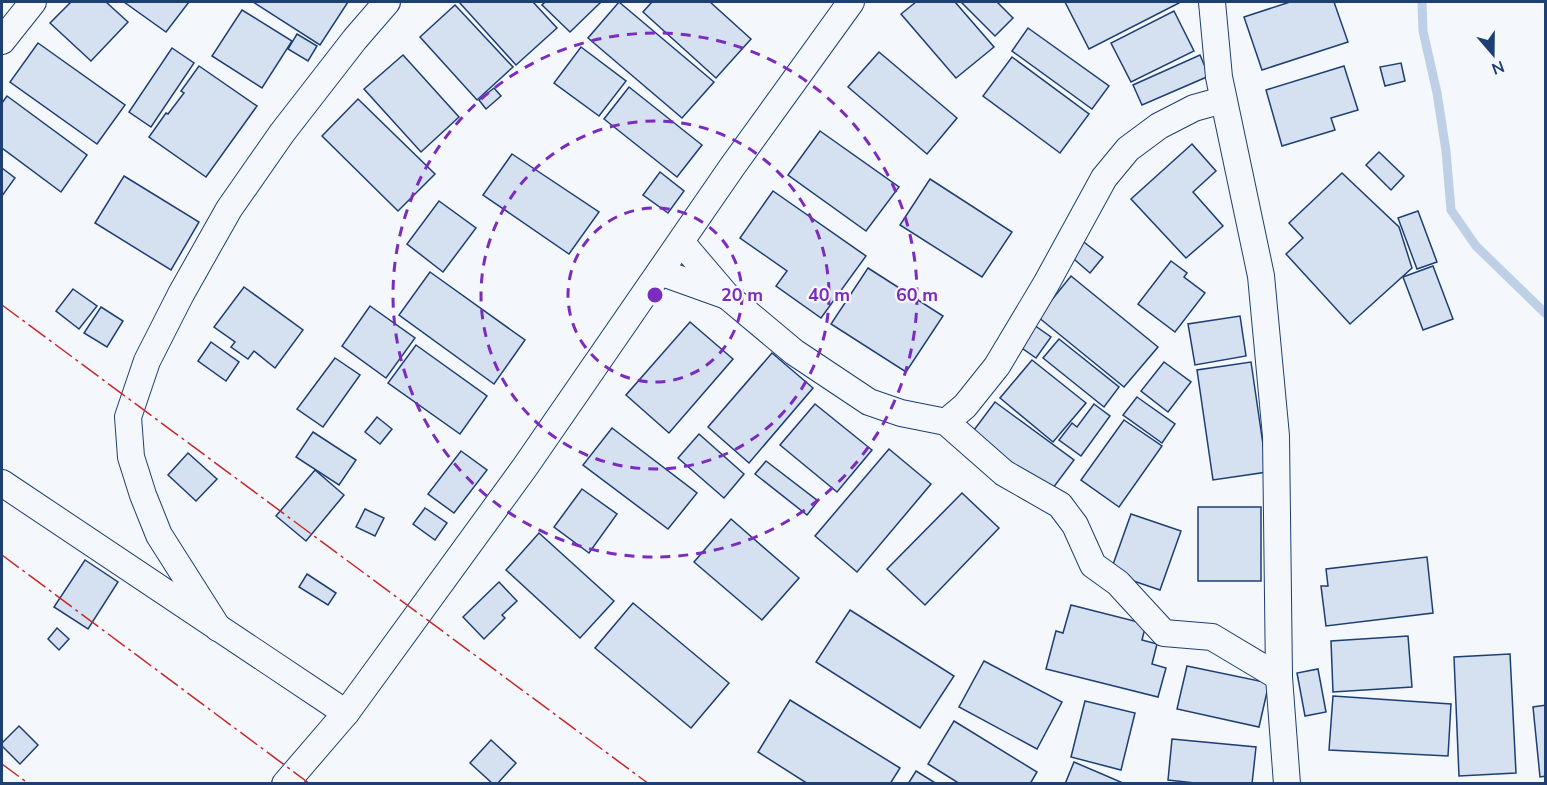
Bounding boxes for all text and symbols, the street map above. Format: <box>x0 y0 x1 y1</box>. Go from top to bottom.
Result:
north arrow <box>1463 24 1523 84</box>
text: N <box>1488 55 1507 80</box>
text: 20 m <box>721 283 763 307</box>
text: 40 m <box>808 283 850 307</box>
text: 60 m <box>896 283 938 307</box>
centre of rings <box>645 285 665 305</box>

